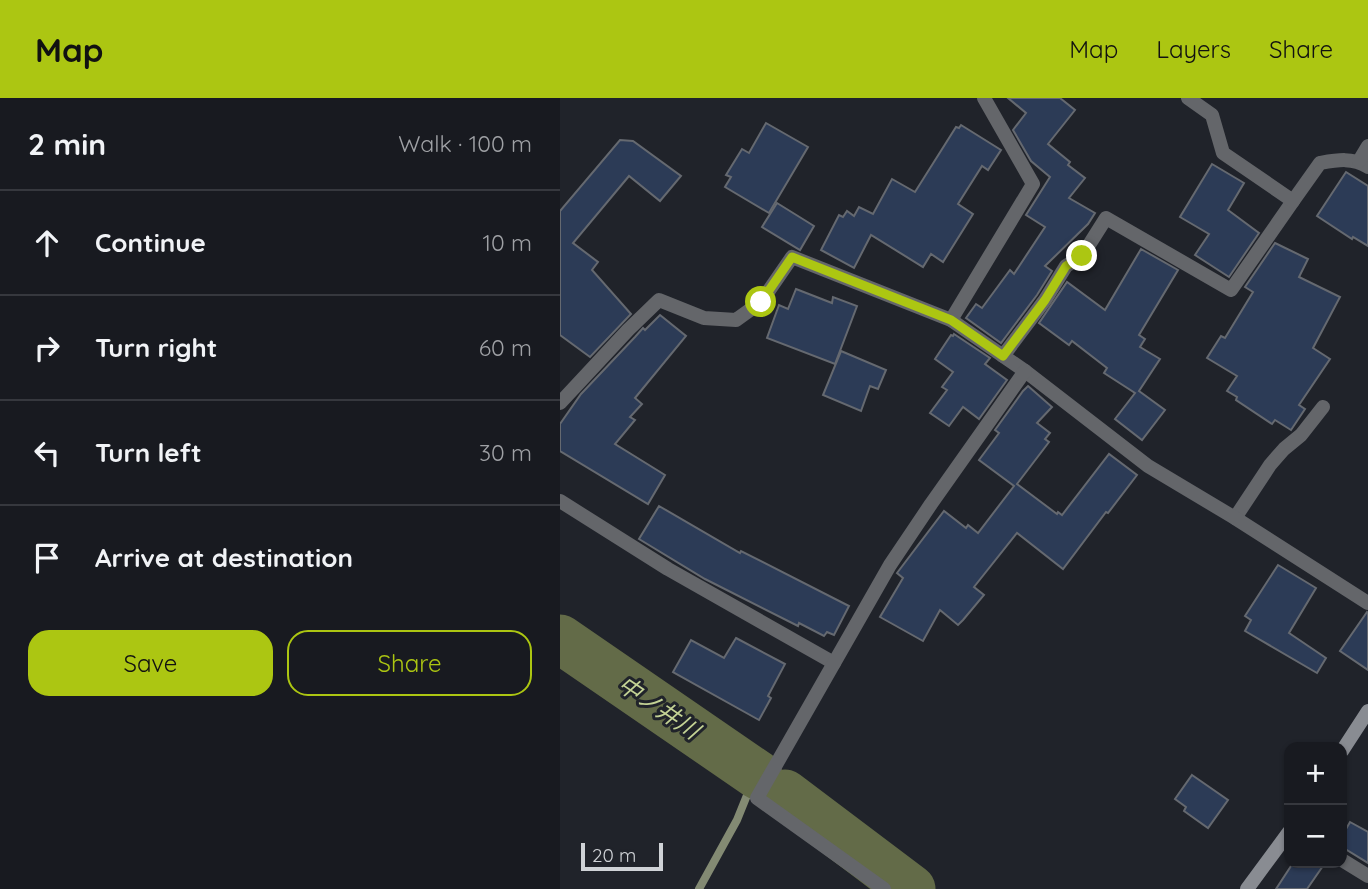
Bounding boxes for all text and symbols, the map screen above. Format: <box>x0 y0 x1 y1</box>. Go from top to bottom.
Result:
text: Map <box>35 29 103 70</box>
text: Map <box>1069 34 1118 64</box>
text: Layers <box>1156 34 1231 64</box>
text: Share <box>1269 34 1333 64</box>
text: 2 min <box>28 125 106 163</box>
text: Walk · 100 m <box>398 129 532 158</box>
icon: ahead <box>28 224 66 262</box>
text: Continue <box>95 226 206 259</box>
text: 10 m <box>483 228 532 257</box>
route end <box>1066 240 1097 271</box>
route start <box>745 286 776 317</box>
icon: right <box>28 329 66 367</box>
text: Turn right <box>95 331 217 364</box>
text: 60 m <box>479 333 532 362</box>
icon: left <box>28 434 66 472</box>
text: Turn left <box>95 436 202 469</box>
text: 30 m <box>479 438 532 467</box>
icon: arrive <box>28 539 66 577</box>
text: Arrive at destination <box>95 541 353 574</box>
button: Save <box>28 630 273 696</box>
button: Share <box>287 630 532 696</box>
water label: 中ノ井川 <box>613 669 708 746</box>
map controls <box>1284 742 1347 868</box>
button: + <box>1284 742 1347 805</box>
button: − <box>1284 805 1347 868</box>
scale bar <box>581 840 663 872</box>
text: 20 m <box>592 843 636 867</box>

